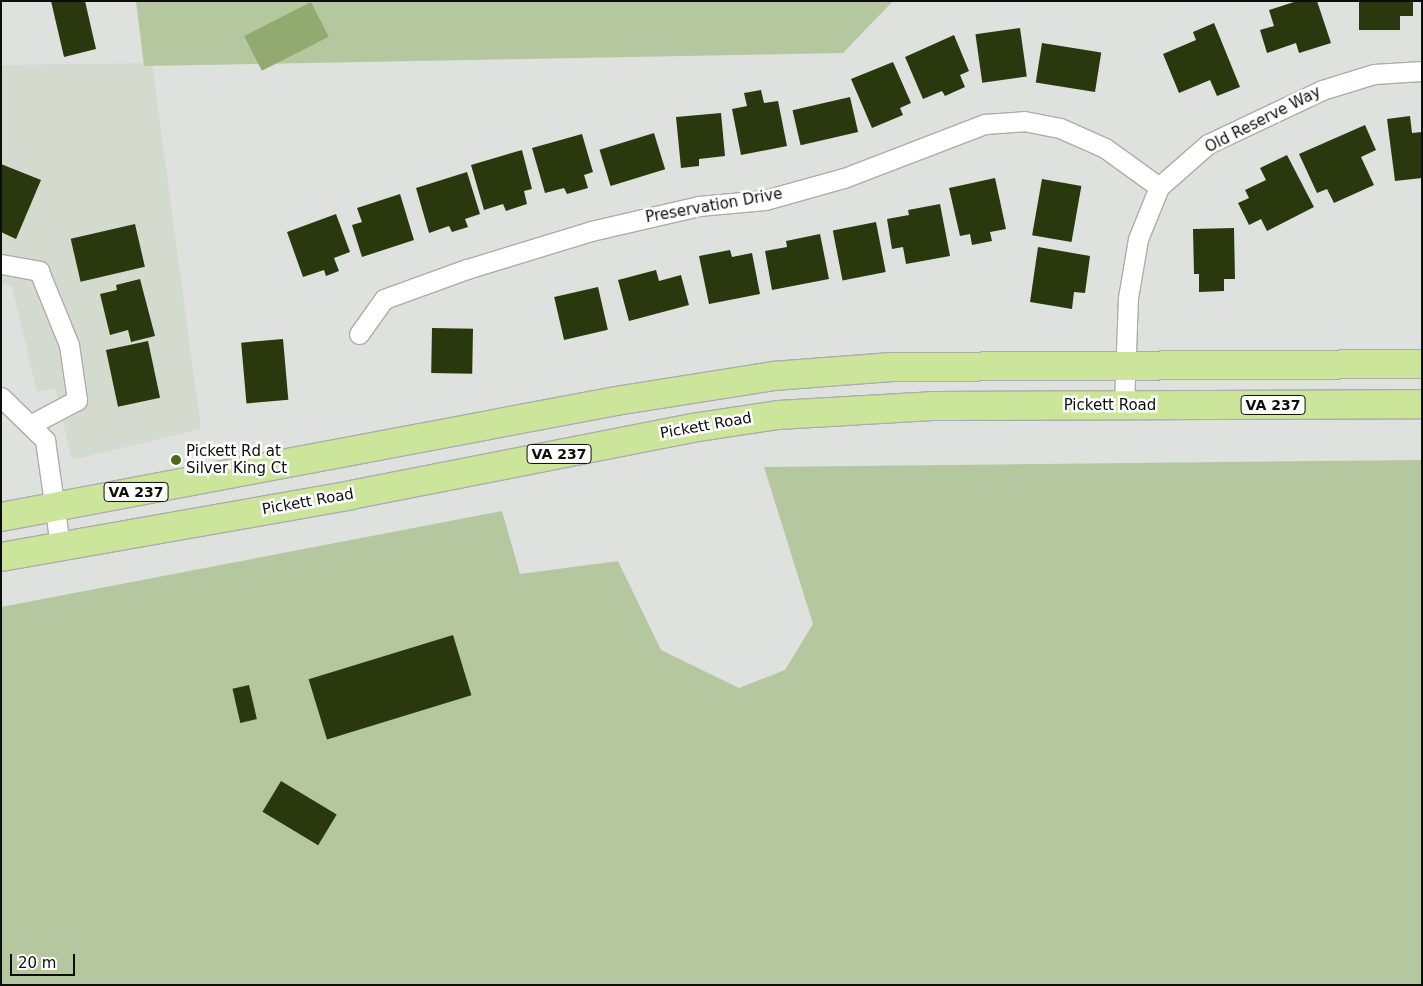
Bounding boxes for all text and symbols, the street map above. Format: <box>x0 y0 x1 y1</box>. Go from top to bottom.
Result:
street label: Old Reserve Way <box>1202 83 1324 157</box>
street label: Preservation Drive <box>644 185 784 227</box>
road number: VA 237 <box>1240 394 1306 416</box>
street label: Pickett Road <box>1064 397 1156 415</box>
street label: Pickett Road <box>659 409 753 443</box>
place label: Pickett Rd at Silver King Ct <box>186 442 287 477</box>
road number: VA 237 <box>526 442 592 466</box>
marker: Pickett Rd at Silver King Ct <box>170 454 182 466</box>
road number: VA 237 <box>104 481 168 504</box>
street label: Pickett Road <box>261 485 355 519</box>
scale bar <box>12 944 78 976</box>
text: 20 m <box>18 954 56 972</box>

